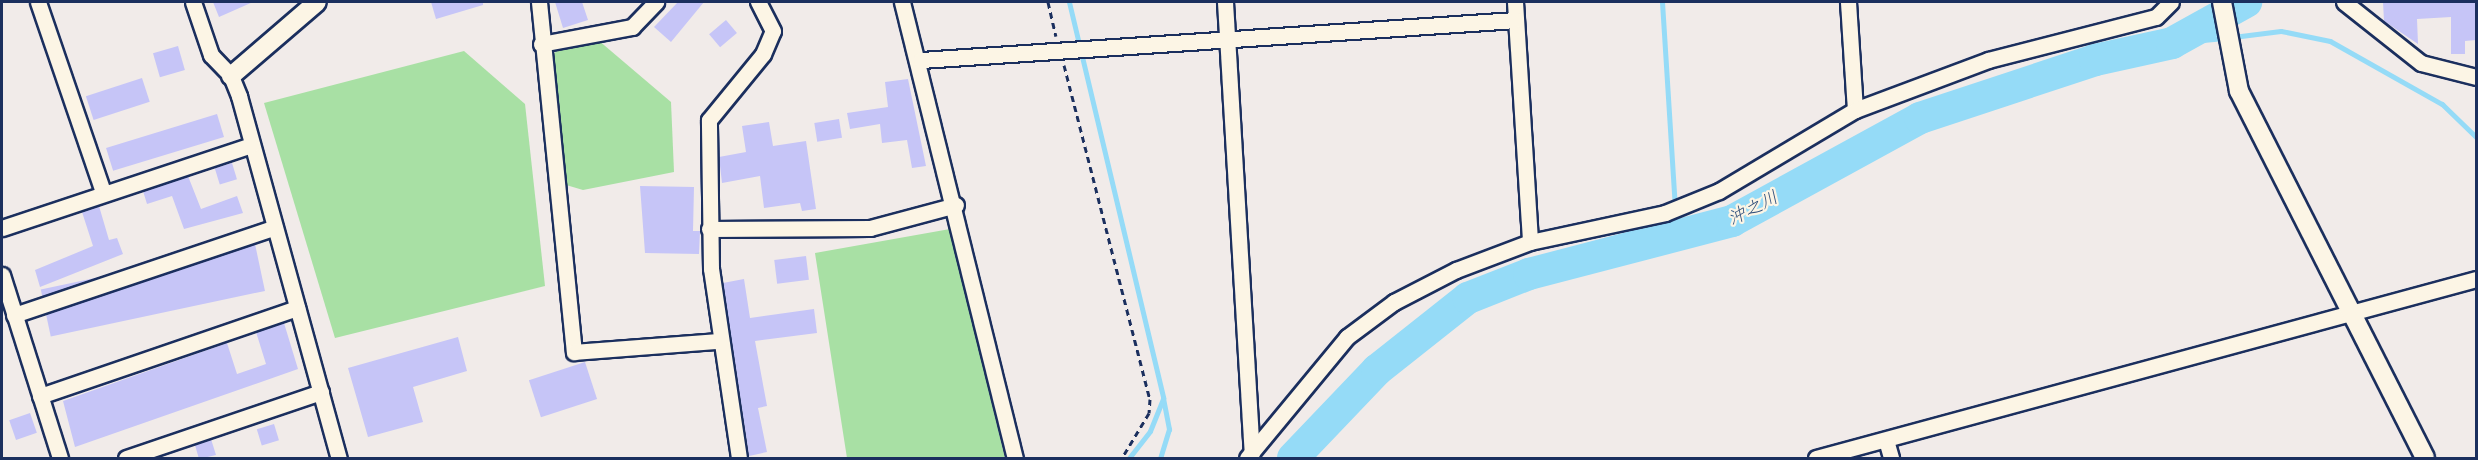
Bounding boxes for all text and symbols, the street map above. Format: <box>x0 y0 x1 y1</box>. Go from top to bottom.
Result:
water label: 沖之川 <box>1724 186 1782 230</box>

